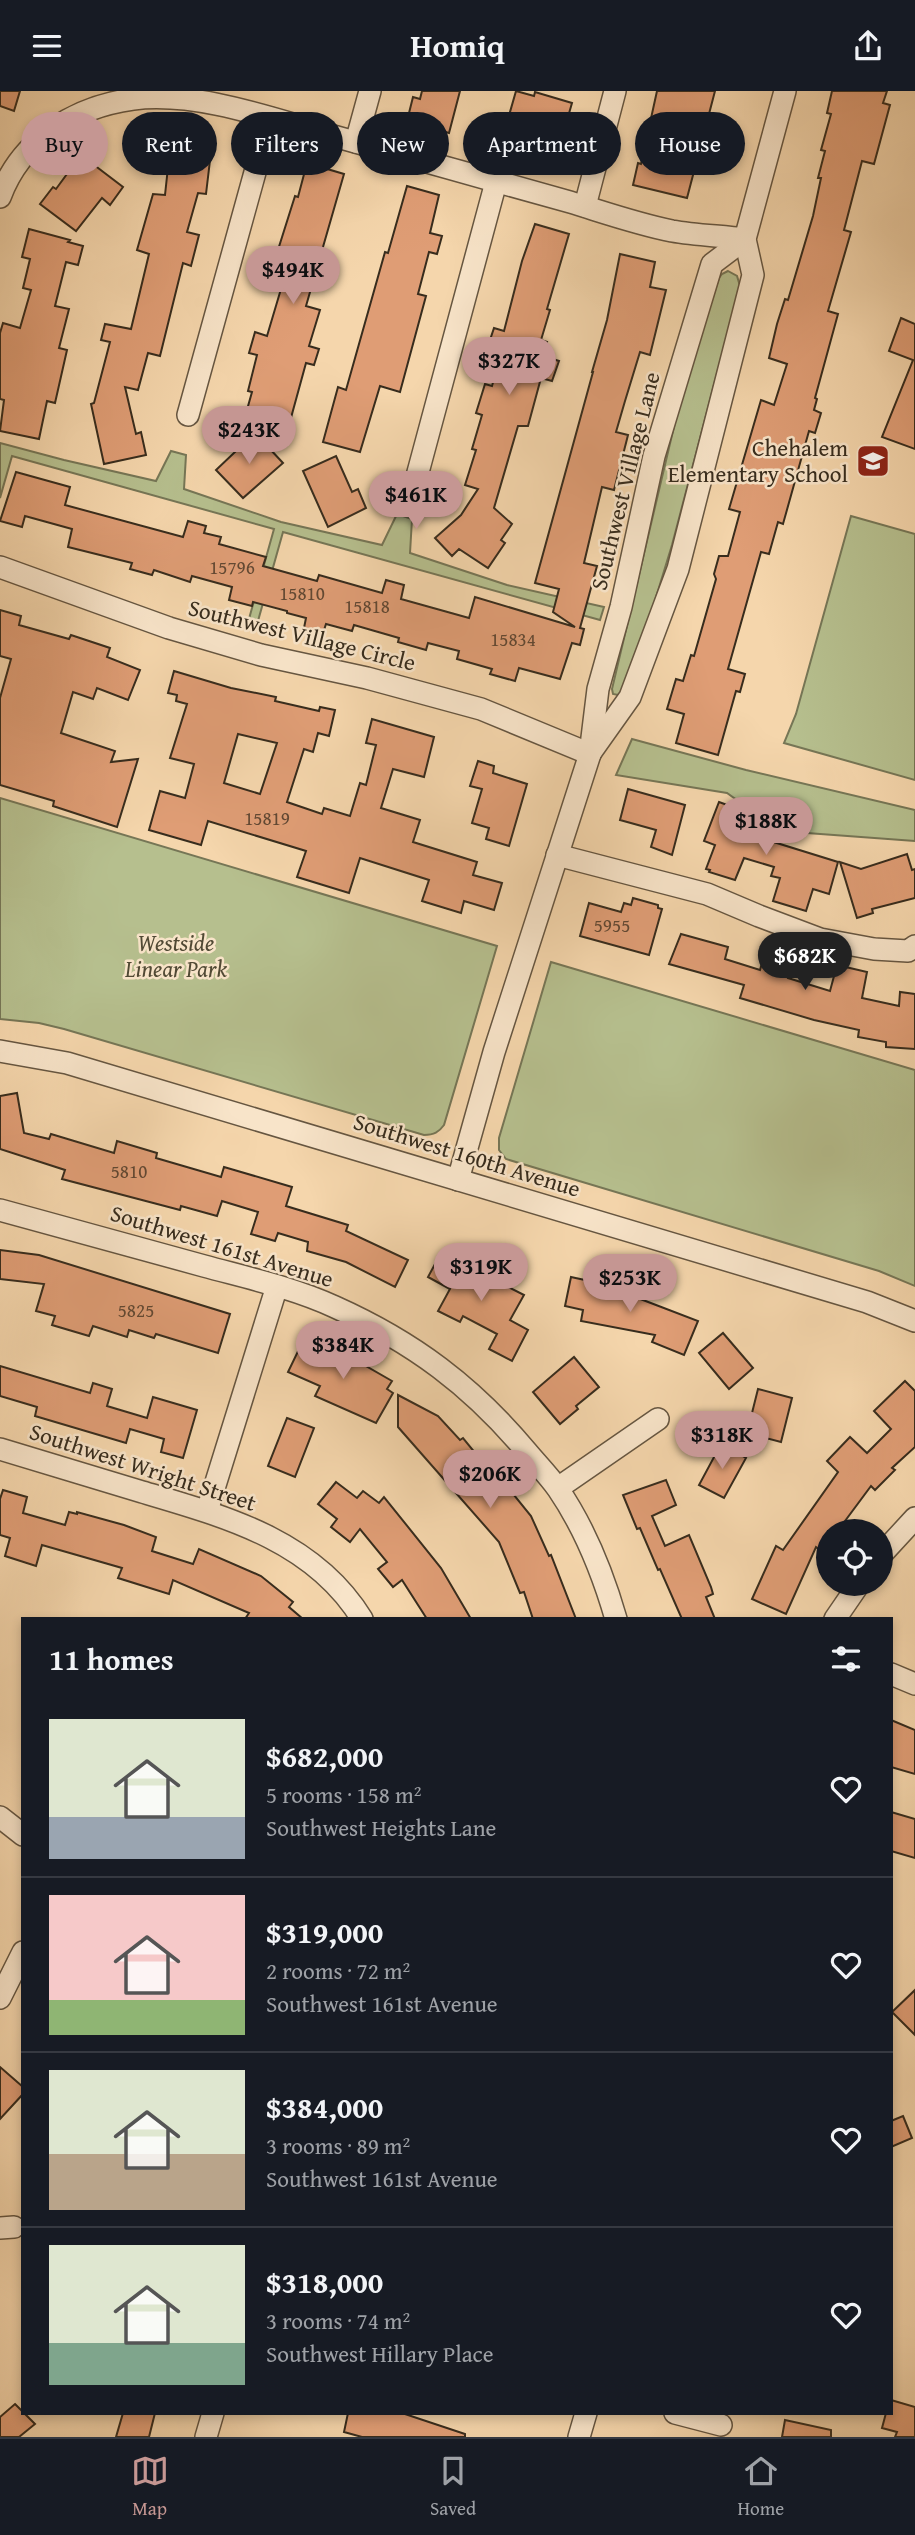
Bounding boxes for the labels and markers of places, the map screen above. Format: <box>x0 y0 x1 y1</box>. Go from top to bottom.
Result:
pin: $494K <box>244 247 342 306</box>
pin: $327K <box>460 337 558 397</box>
pin: $243K <box>200 407 298 466</box>
place label: Chehalem Elementary School <box>668 431 848 490</box>
school or university icon: Chehalem Elementary School <box>854 442 892 480</box>
pin: $461K <box>367 471 465 531</box>
pin: $188K <box>717 797 815 857</box>
pin: $682K <box>756 933 854 992</box>
pin: $319K <box>432 1243 530 1303</box>
pin: $253K <box>581 1255 679 1314</box>
pin: $384K <box>294 1321 392 1381</box>
pin: $318K <box>673 1411 771 1471</box>
pin: $206K <box>441 1451 539 1510</box>

